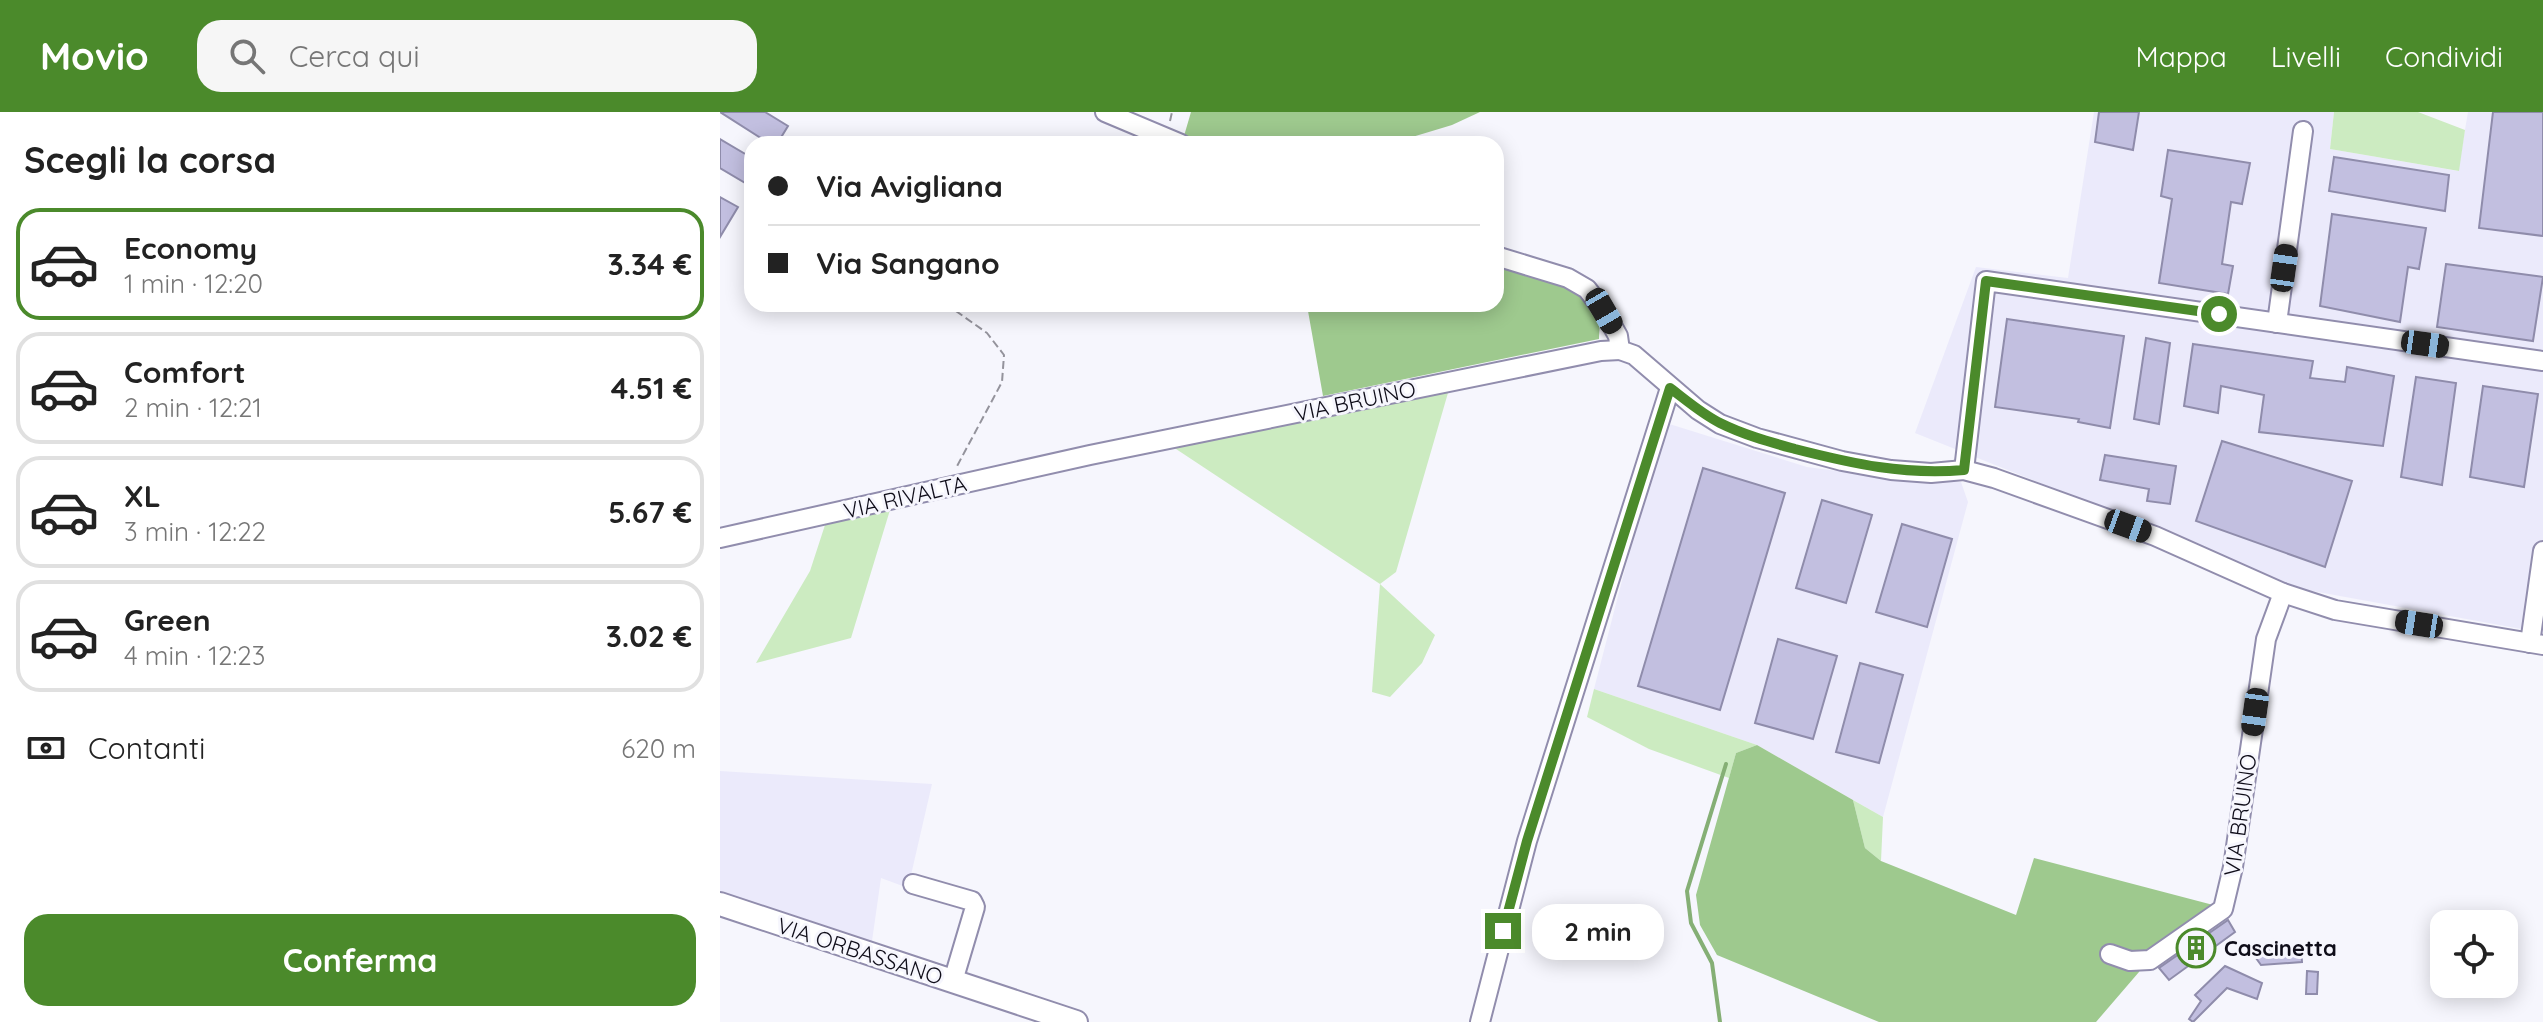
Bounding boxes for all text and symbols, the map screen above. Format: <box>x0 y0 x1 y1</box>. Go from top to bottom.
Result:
search box <box>197 20 757 92</box>
text: Movio <box>40 32 149 80</box>
icon: search <box>225 34 269 78</box>
text: Cerca qui <box>289 37 420 75</box>
text: Mappa <box>2136 39 2227 74</box>
text: Livelli <box>2271 39 2341 74</box>
text: Condividi <box>2385 39 2503 74</box>
text: Scegli la corsa <box>24 137 276 182</box>
text: Via Avigliana <box>816 167 1003 205</box>
icon: car <box>28 228 100 300</box>
text: Economy <box>124 229 257 267</box>
car <box>2269 243 2299 293</box>
text: Via Sangano <box>816 244 1000 282</box>
text: 3.34 € <box>607 245 692 283</box>
text: 1 min · 12:20 <box>124 267 263 300</box>
car <box>1582 284 1626 338</box>
route start <box>2201 296 2237 332</box>
car <box>2400 329 2450 359</box>
icon: car <box>28 352 100 424</box>
text: Comfort <box>124 353 245 391</box>
text: 4.51 € <box>611 369 692 407</box>
street label: VIA BRUINO <box>1292 374 1418 428</box>
text: 2 min · 12:21 <box>124 391 262 424</box>
street label: VIA RIVALTA <box>841 469 969 525</box>
icon: car <box>28 476 100 548</box>
text: XL <box>124 477 161 515</box>
text: 5.67 € <box>608 493 692 531</box>
car <box>2101 507 2155 545</box>
text: 3 min · 12:22 <box>124 515 266 548</box>
icon: car <box>28 600 100 672</box>
text: Green <box>124 601 211 639</box>
car <box>2393 608 2445 640</box>
text: 3.02 € <box>606 617 692 655</box>
text: 4 min · 12:23 <box>124 639 265 672</box>
car <box>2240 687 2270 737</box>
icon: cash <box>24 726 68 770</box>
text: Contanti <box>88 729 205 767</box>
text: 620 m <box>621 732 696 765</box>
street label: VIA BRUINO <box>2218 752 2262 878</box>
callout: 2 min <box>1531 903 1663 959</box>
map controls <box>2430 910 2518 998</box>
button: locate <box>2430 910 2518 998</box>
street label: VIA ORBASSANO <box>774 911 946 991</box>
route end <box>1485 913 1521 949</box>
button: Conferma <box>24 914 696 1006</box>
text: 2 min <box>1564 915 1632 948</box>
building icon: Cascinetta <box>2175 927 2217 969</box>
place label: Cascinetta <box>2224 934 2337 962</box>

